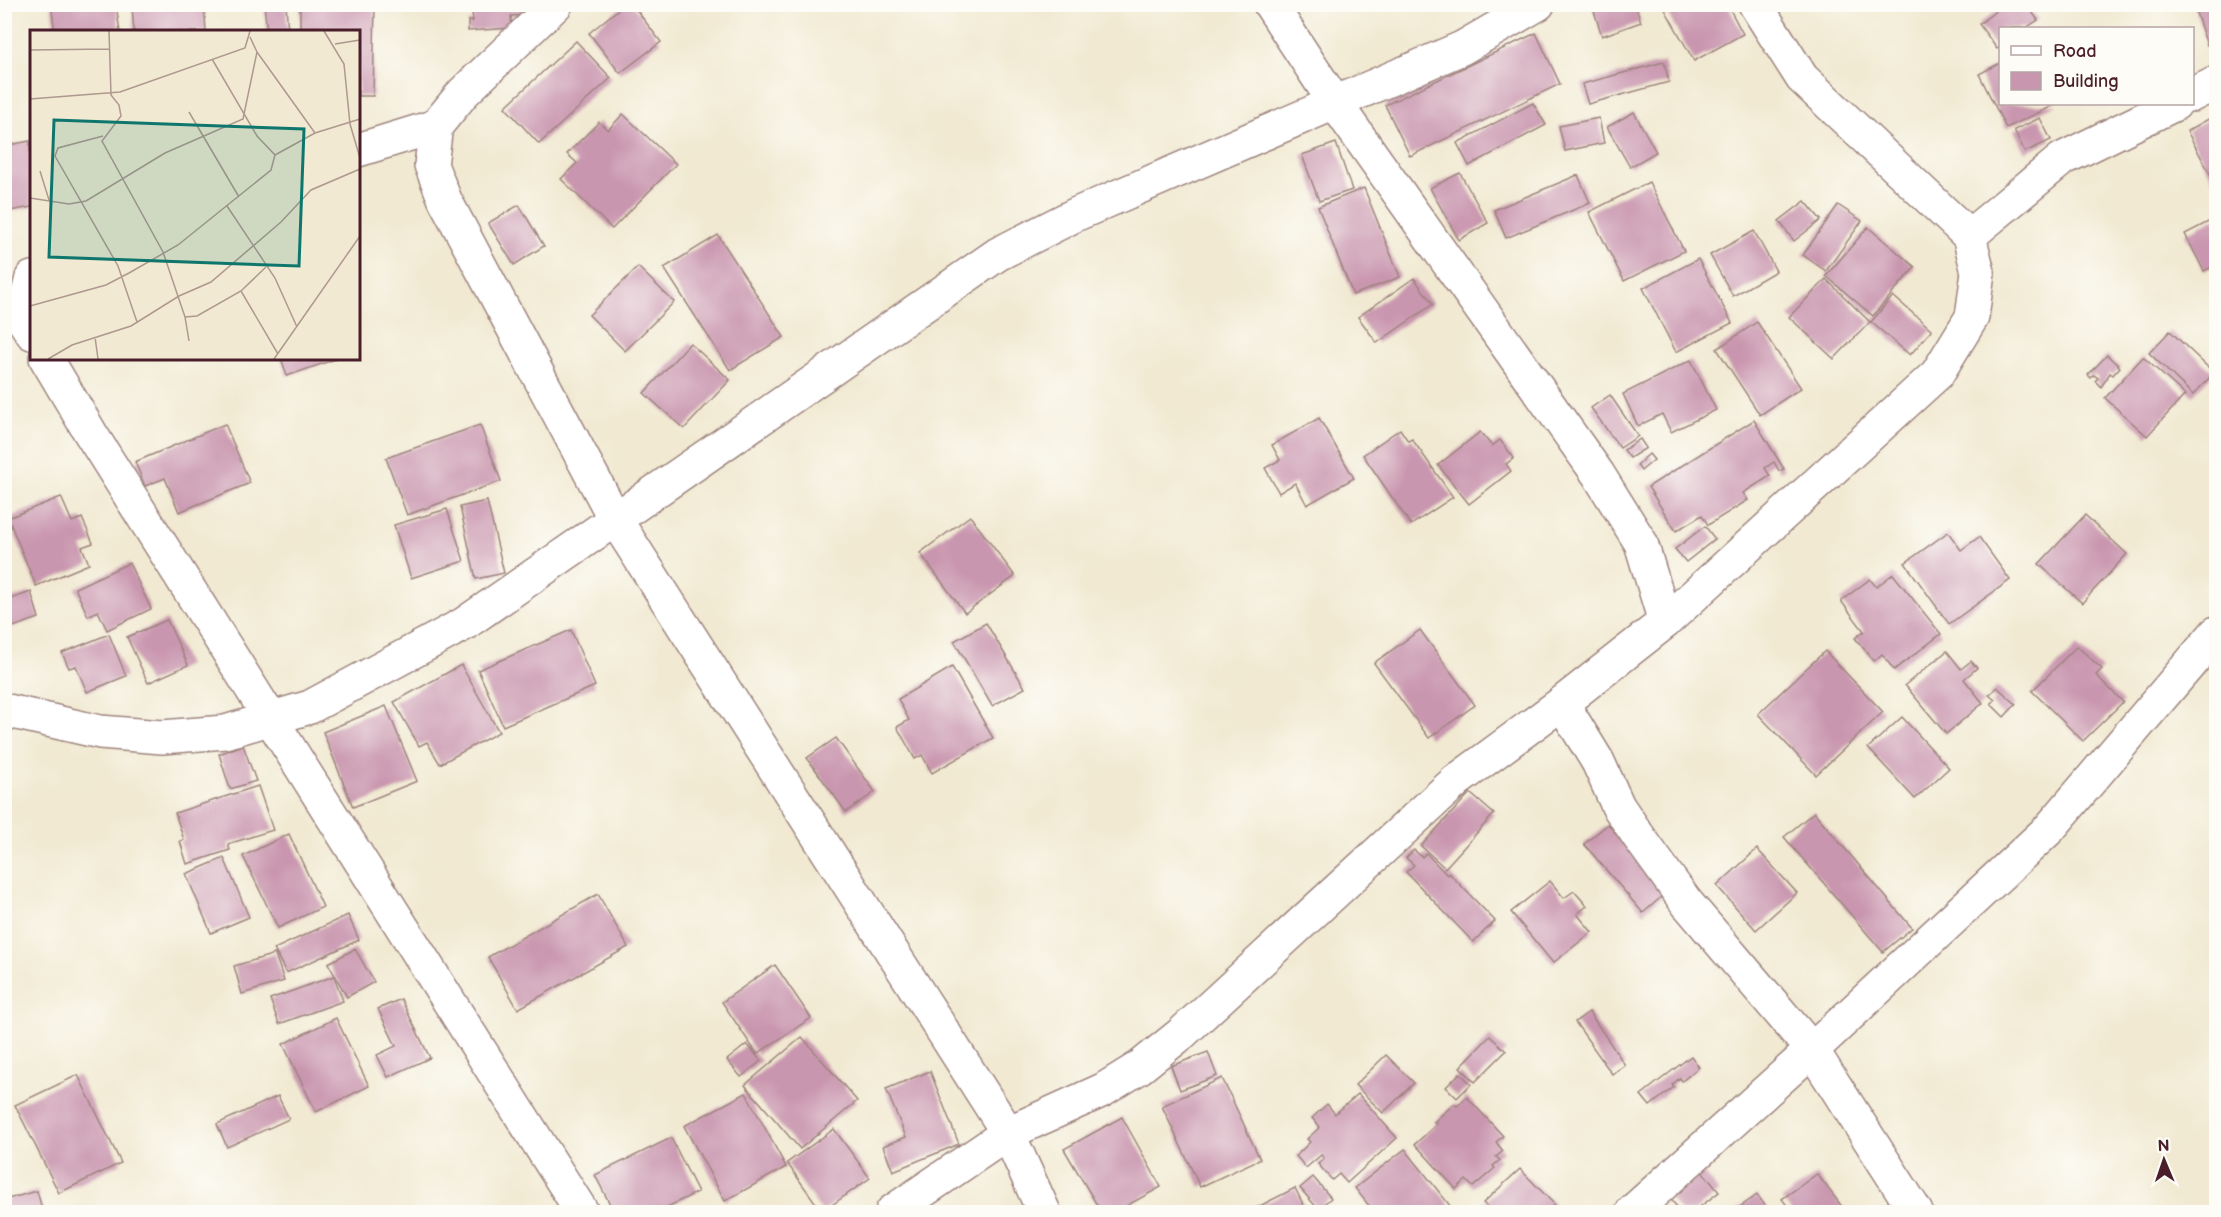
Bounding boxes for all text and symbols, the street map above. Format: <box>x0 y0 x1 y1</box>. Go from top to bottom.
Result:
legend <box>1999 27 2194 105</box>
inset map <box>30 30 360 360</box>
text: Road <box>2053 41 2097 62</box>
text: Building <box>2053 71 2119 92</box>
north arrow <box>2134 1130 2194 1190</box>
text: N <box>2157 1137 2170 1156</box>

